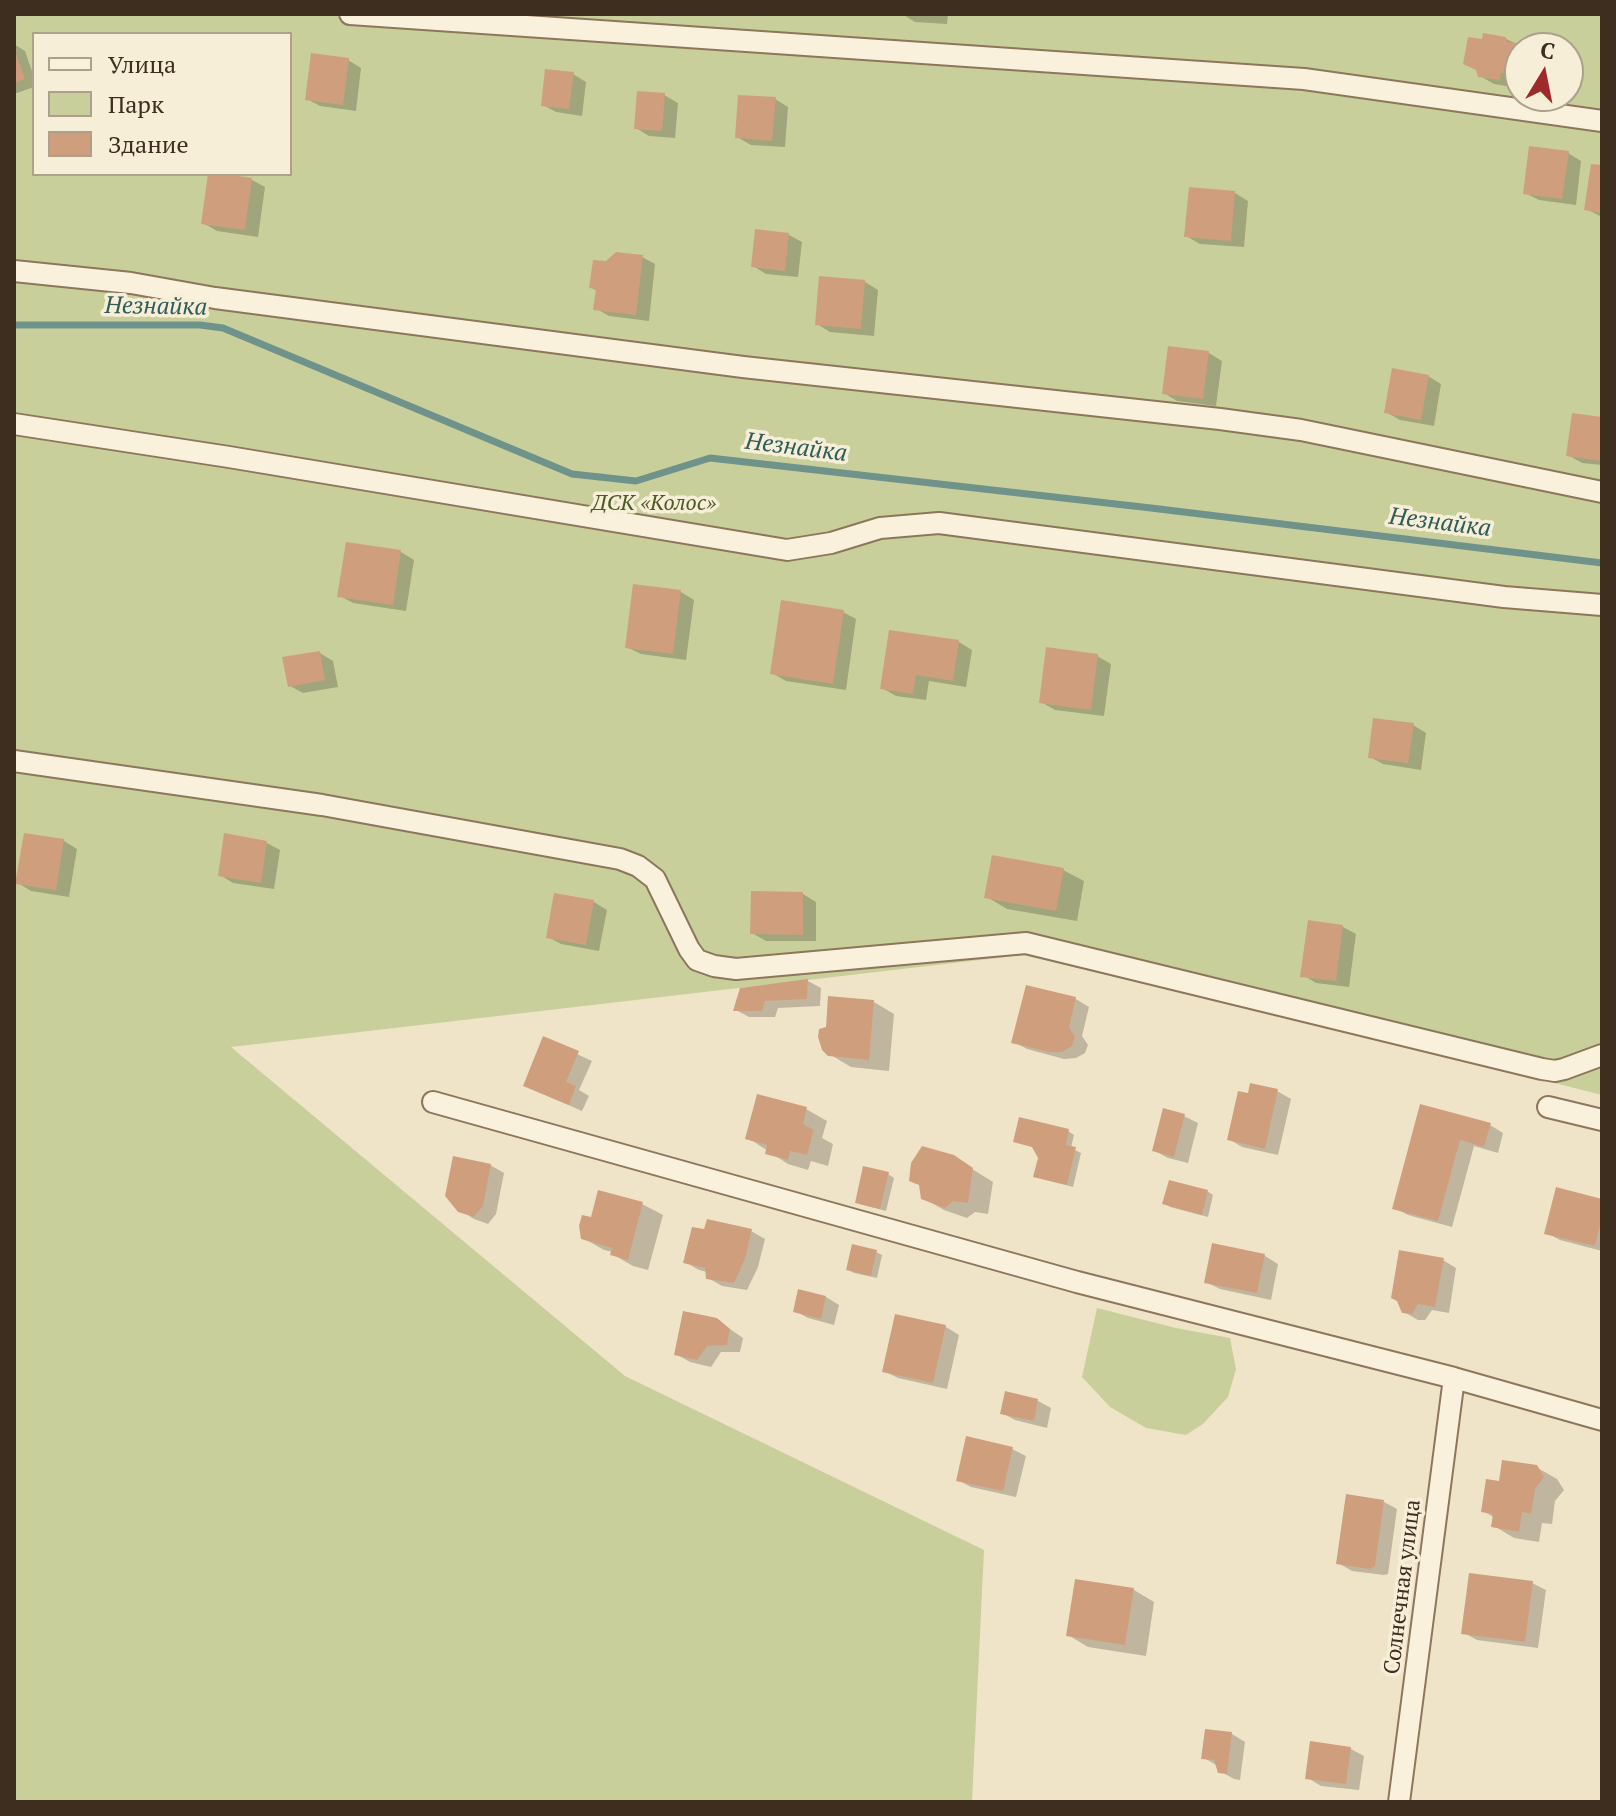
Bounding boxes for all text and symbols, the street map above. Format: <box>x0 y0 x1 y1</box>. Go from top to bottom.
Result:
legend <box>32 32 292 176</box>
north arrow <box>1504 32 1584 112</box>
text: С <box>1538 34 1557 65</box>
text: Улица <box>108 48 176 80</box>
text: Парк <box>108 88 164 120</box>
text: Здание <box>108 128 189 160</box>
water label: Незнайка <box>104 292 208 322</box>
water label: Незнайка <box>743 427 849 469</box>
park label: ДСК «Колос» <box>592 491 716 517</box>
water label: Незнайка <box>1387 502 1493 544</box>
street label: Солнечная улица <box>1379 1498 1427 1676</box>

